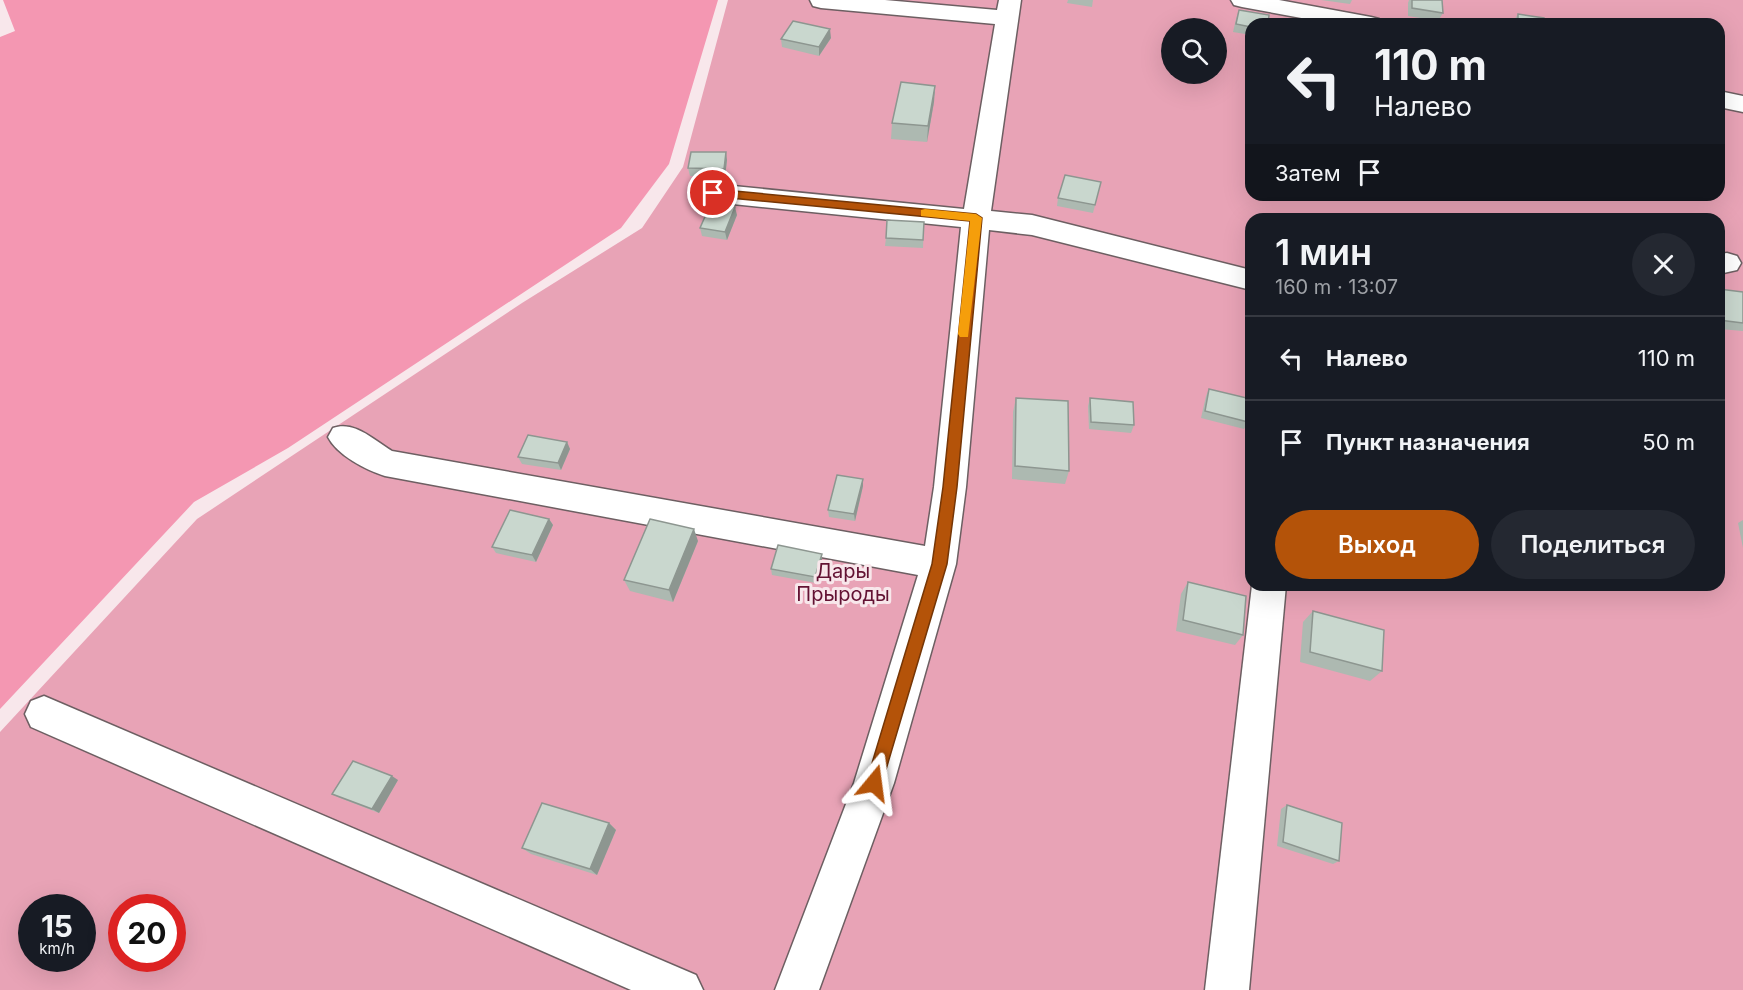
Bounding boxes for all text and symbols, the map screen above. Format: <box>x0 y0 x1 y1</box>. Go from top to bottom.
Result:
map controls <box>1161 18 1227 84</box>
button: search <box>1161 18 1227 84</box>
text: 110 m <box>1374 39 1487 90</box>
icon: left <box>1275 42 1353 120</box>
text: Налево <box>1374 90 1472 123</box>
icon: arrive <box>1353 156 1386 189</box>
text: Затем <box>1275 160 1341 186</box>
pin <box>687 167 738 218</box>
icon: arrive <box>696 176 729 209</box>
text: 1 мин <box>1275 230 1372 274</box>
button: close <box>1632 233 1695 296</box>
text: 160 m · 13:07 <box>1275 275 1398 299</box>
icon: left <box>1275 342 1308 375</box>
text: Налево <box>1326 345 1408 371</box>
text: 110 m <box>1638 345 1695 371</box>
icon: arrive <box>1275 426 1308 459</box>
text: Пункт назначения <box>1326 429 1530 455</box>
text: 50 m <box>1642 429 1695 455</box>
button: Выход <box>1275 510 1479 579</box>
button: Поделиться <box>1491 510 1695 579</box>
park label: Дары Прыроды <box>796 559 890 606</box>
position arrow <box>842 751 906 815</box>
speed limit sign: 20 <box>108 894 186 972</box>
text: 15 <box>41 908 73 944</box>
text: km/h <box>39 939 75 958</box>

